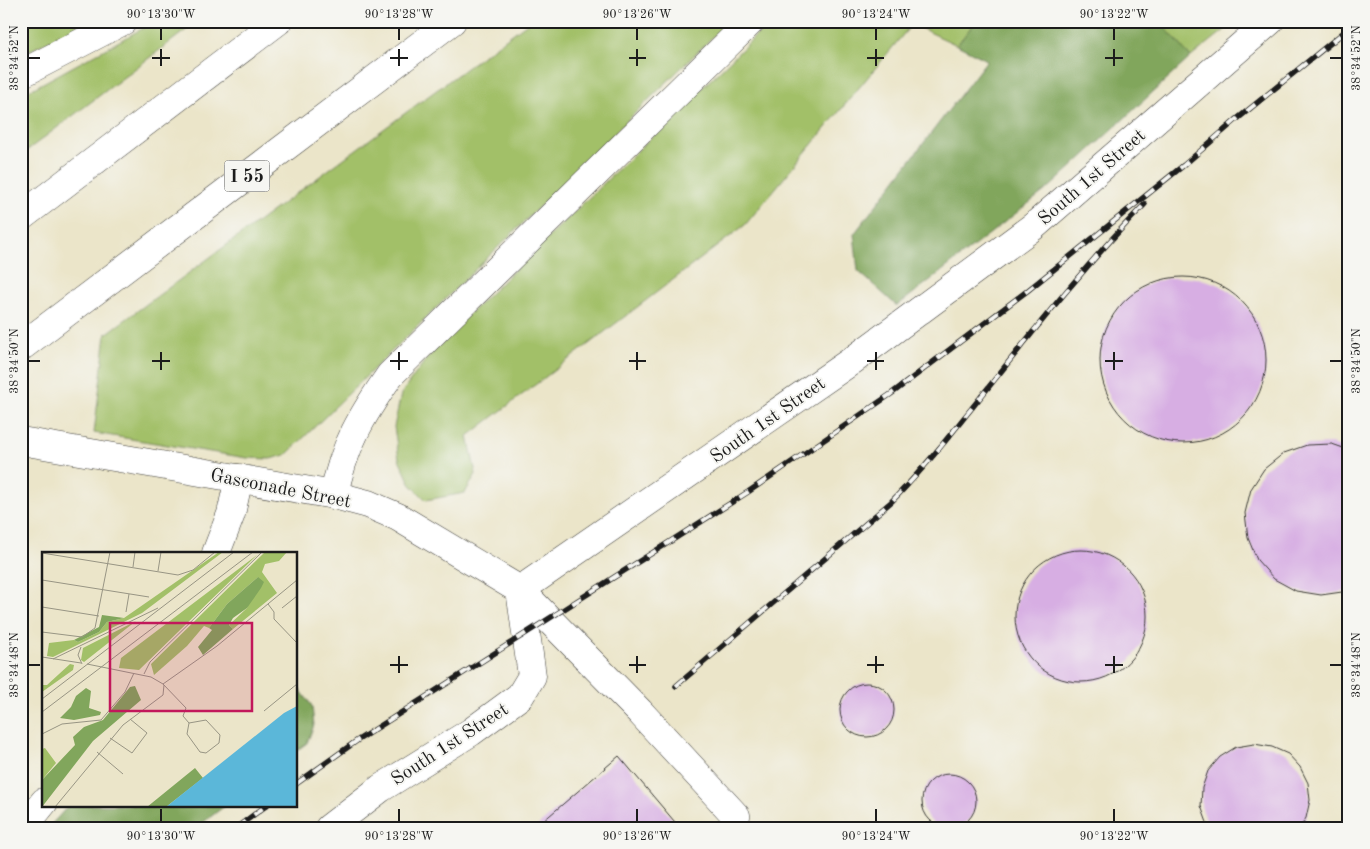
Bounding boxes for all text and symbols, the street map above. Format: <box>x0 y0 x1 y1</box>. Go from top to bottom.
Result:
text: 90°13'30"W <box>126 9 196 21</box>
text: 90°13'28"W <box>364 9 434 21</box>
text: 90°13'26"W <box>602 9 672 21</box>
text: 90°13'24"W <box>841 9 911 21</box>
text: 90°13'22"W <box>1079 9 1149 21</box>
text: 38°34'52"N <box>8 25 21 91</box>
text: 38°34'52"N <box>1350 25 1363 91</box>
street label: South 1st Street <box>1035 126 1150 229</box>
road number: I 55 <box>224 160 270 192</box>
text: 38°34'50"N <box>8 328 21 394</box>
text: 38°34'50"N <box>1350 328 1363 394</box>
street label: South 1st Street <box>708 374 829 468</box>
street label: Gasconade Street <box>209 466 353 512</box>
inset map <box>42 552 298 806</box>
text: 38°34'48"N <box>9 632 21 698</box>
text: 38°34'48"N <box>1351 632 1363 698</box>
street label: South 1st Street <box>388 700 512 790</box>
text: 90°13'30"W <box>126 831 196 843</box>
text: 90°13'28"W <box>364 831 434 843</box>
text: 90°13'26"W <box>602 831 672 843</box>
text: 90°13'24"W <box>841 831 911 843</box>
text: 90°13'22"W <box>1079 831 1149 843</box>

